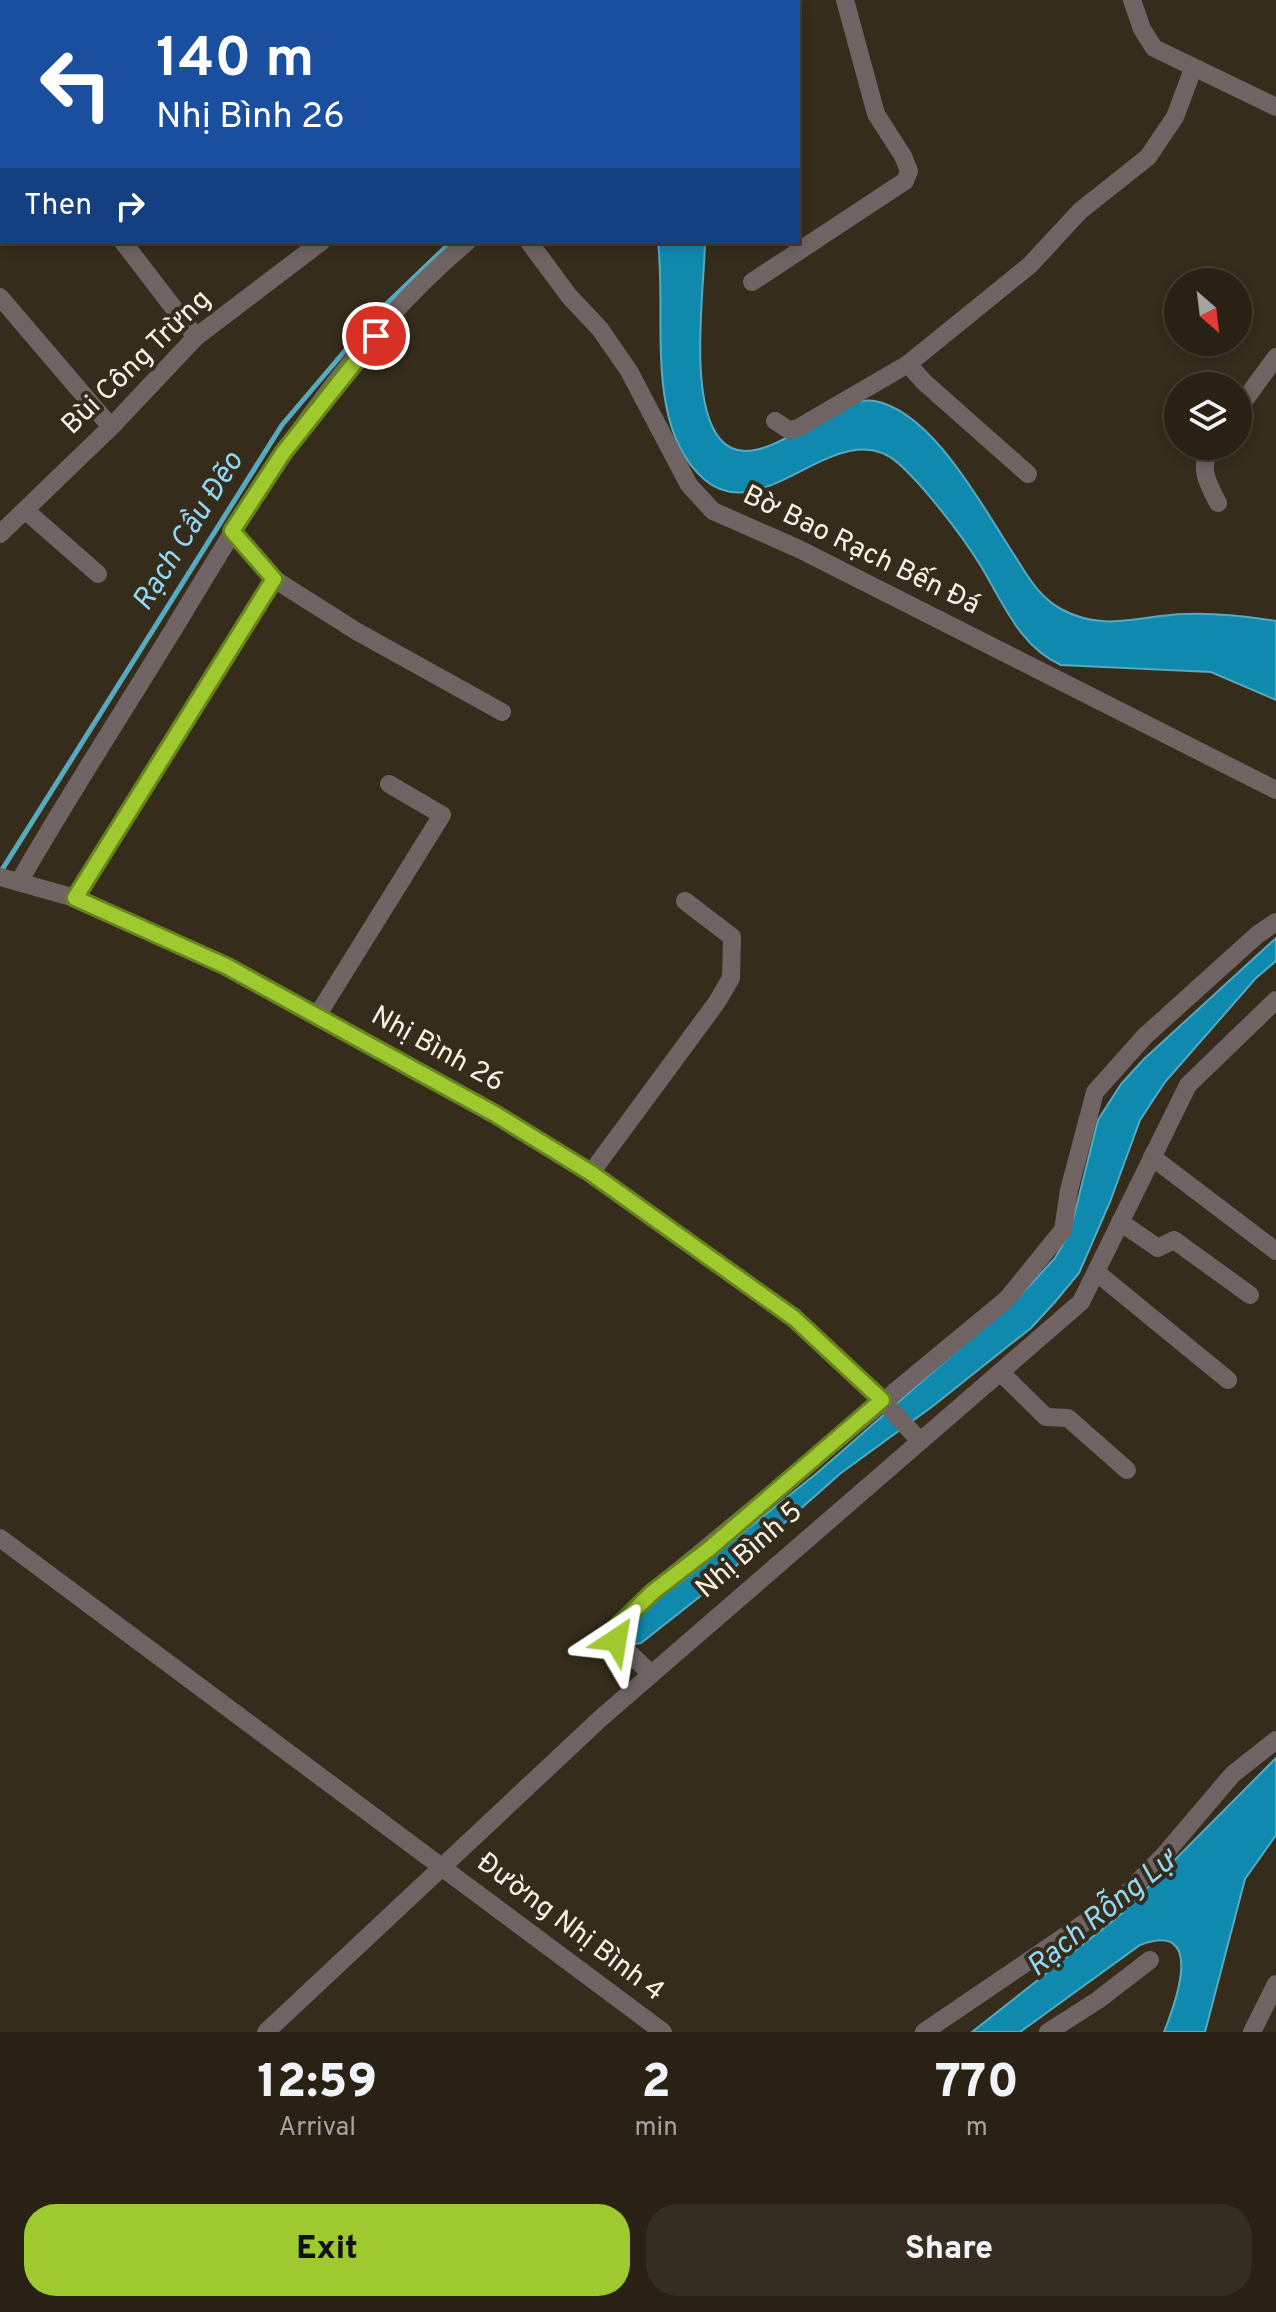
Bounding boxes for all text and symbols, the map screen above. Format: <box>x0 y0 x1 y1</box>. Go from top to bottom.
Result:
text: 140 m <box>156 26 314 96</box>
icon: left <box>24 32 128 136</box>
text: Nhị Bình 26 <box>156 95 345 141</box>
icon: right <box>108 184 152 228</box>
text: Then <box>24 188 92 225</box>
north arrow <box>1164 268 1252 356</box>
map controls <box>1164 268 1252 460</box>
street label: Bùi Công Trừng <box>55 282 219 444</box>
pin <box>342 302 410 370</box>
icon: arrive <box>354 314 398 358</box>
button: layers <box>1164 372 1252 460</box>
water label: Rạch Cầu Đẽo <box>124 445 253 618</box>
street label: Bờ Bao Rạch Bến Đá <box>736 477 986 624</box>
street label: Nhị Bình 26 <box>364 999 510 1101</box>
street label: Nhị Bình 5 <box>689 1495 811 1607</box>
position arrow <box>574 1598 658 1682</box>
water label: Rạch Rỗng Lự <box>1018 1839 1187 1986</box>
street label: Đường Nhị Bình 4 <box>469 1846 671 2010</box>
text: 12:59 <box>257 2054 377 2114</box>
text: 2 <box>642 2054 671 2114</box>
text: 770 <box>935 2054 1019 2114</box>
text: Arrival <box>279 2112 356 2145</box>
text: min <box>635 2112 678 2145</box>
text: m <box>966 2112 988 2145</box>
button: Exit <box>24 2204 630 2296</box>
button: Share <box>646 2204 1252 2296</box>

